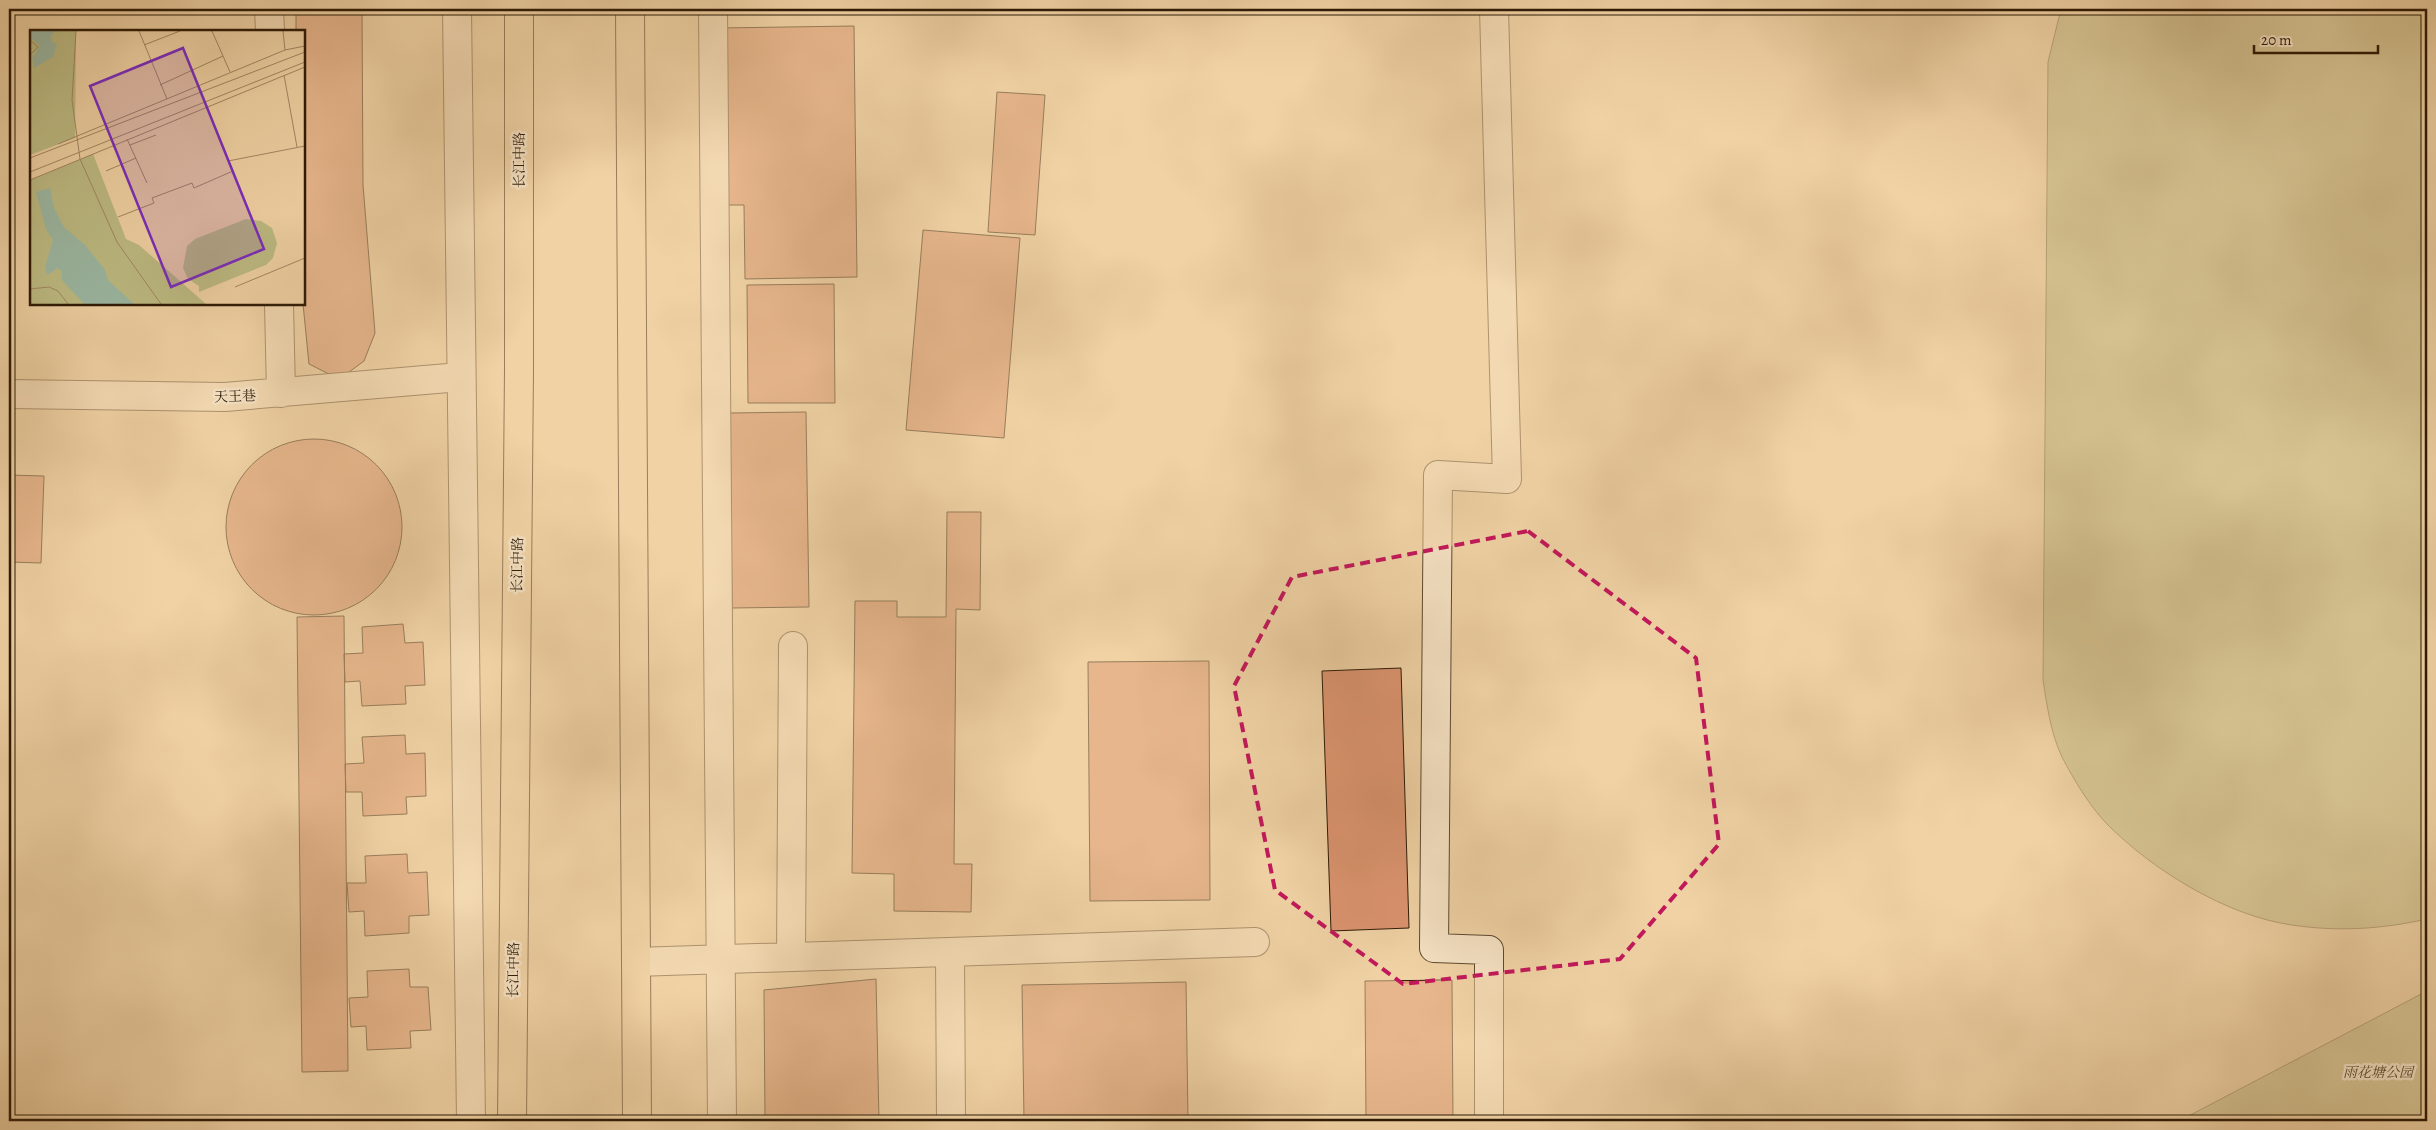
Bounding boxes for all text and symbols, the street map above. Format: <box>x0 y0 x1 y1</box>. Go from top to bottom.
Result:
scale bar <box>2254 22 2377 54</box>
inset map <box>30 30 305 305</box>
text: 20 m <box>2261 30 2292 50</box>
street label: 长江中路 <box>510 132 529 188</box>
street label: 天王巷 <box>214 386 256 407</box>
street label: 长江中路 <box>508 537 527 593</box>
street label: 长江中路 <box>504 942 523 998</box>
park label: 雨花塘公园 <box>2343 1063 2415 1082</box>

